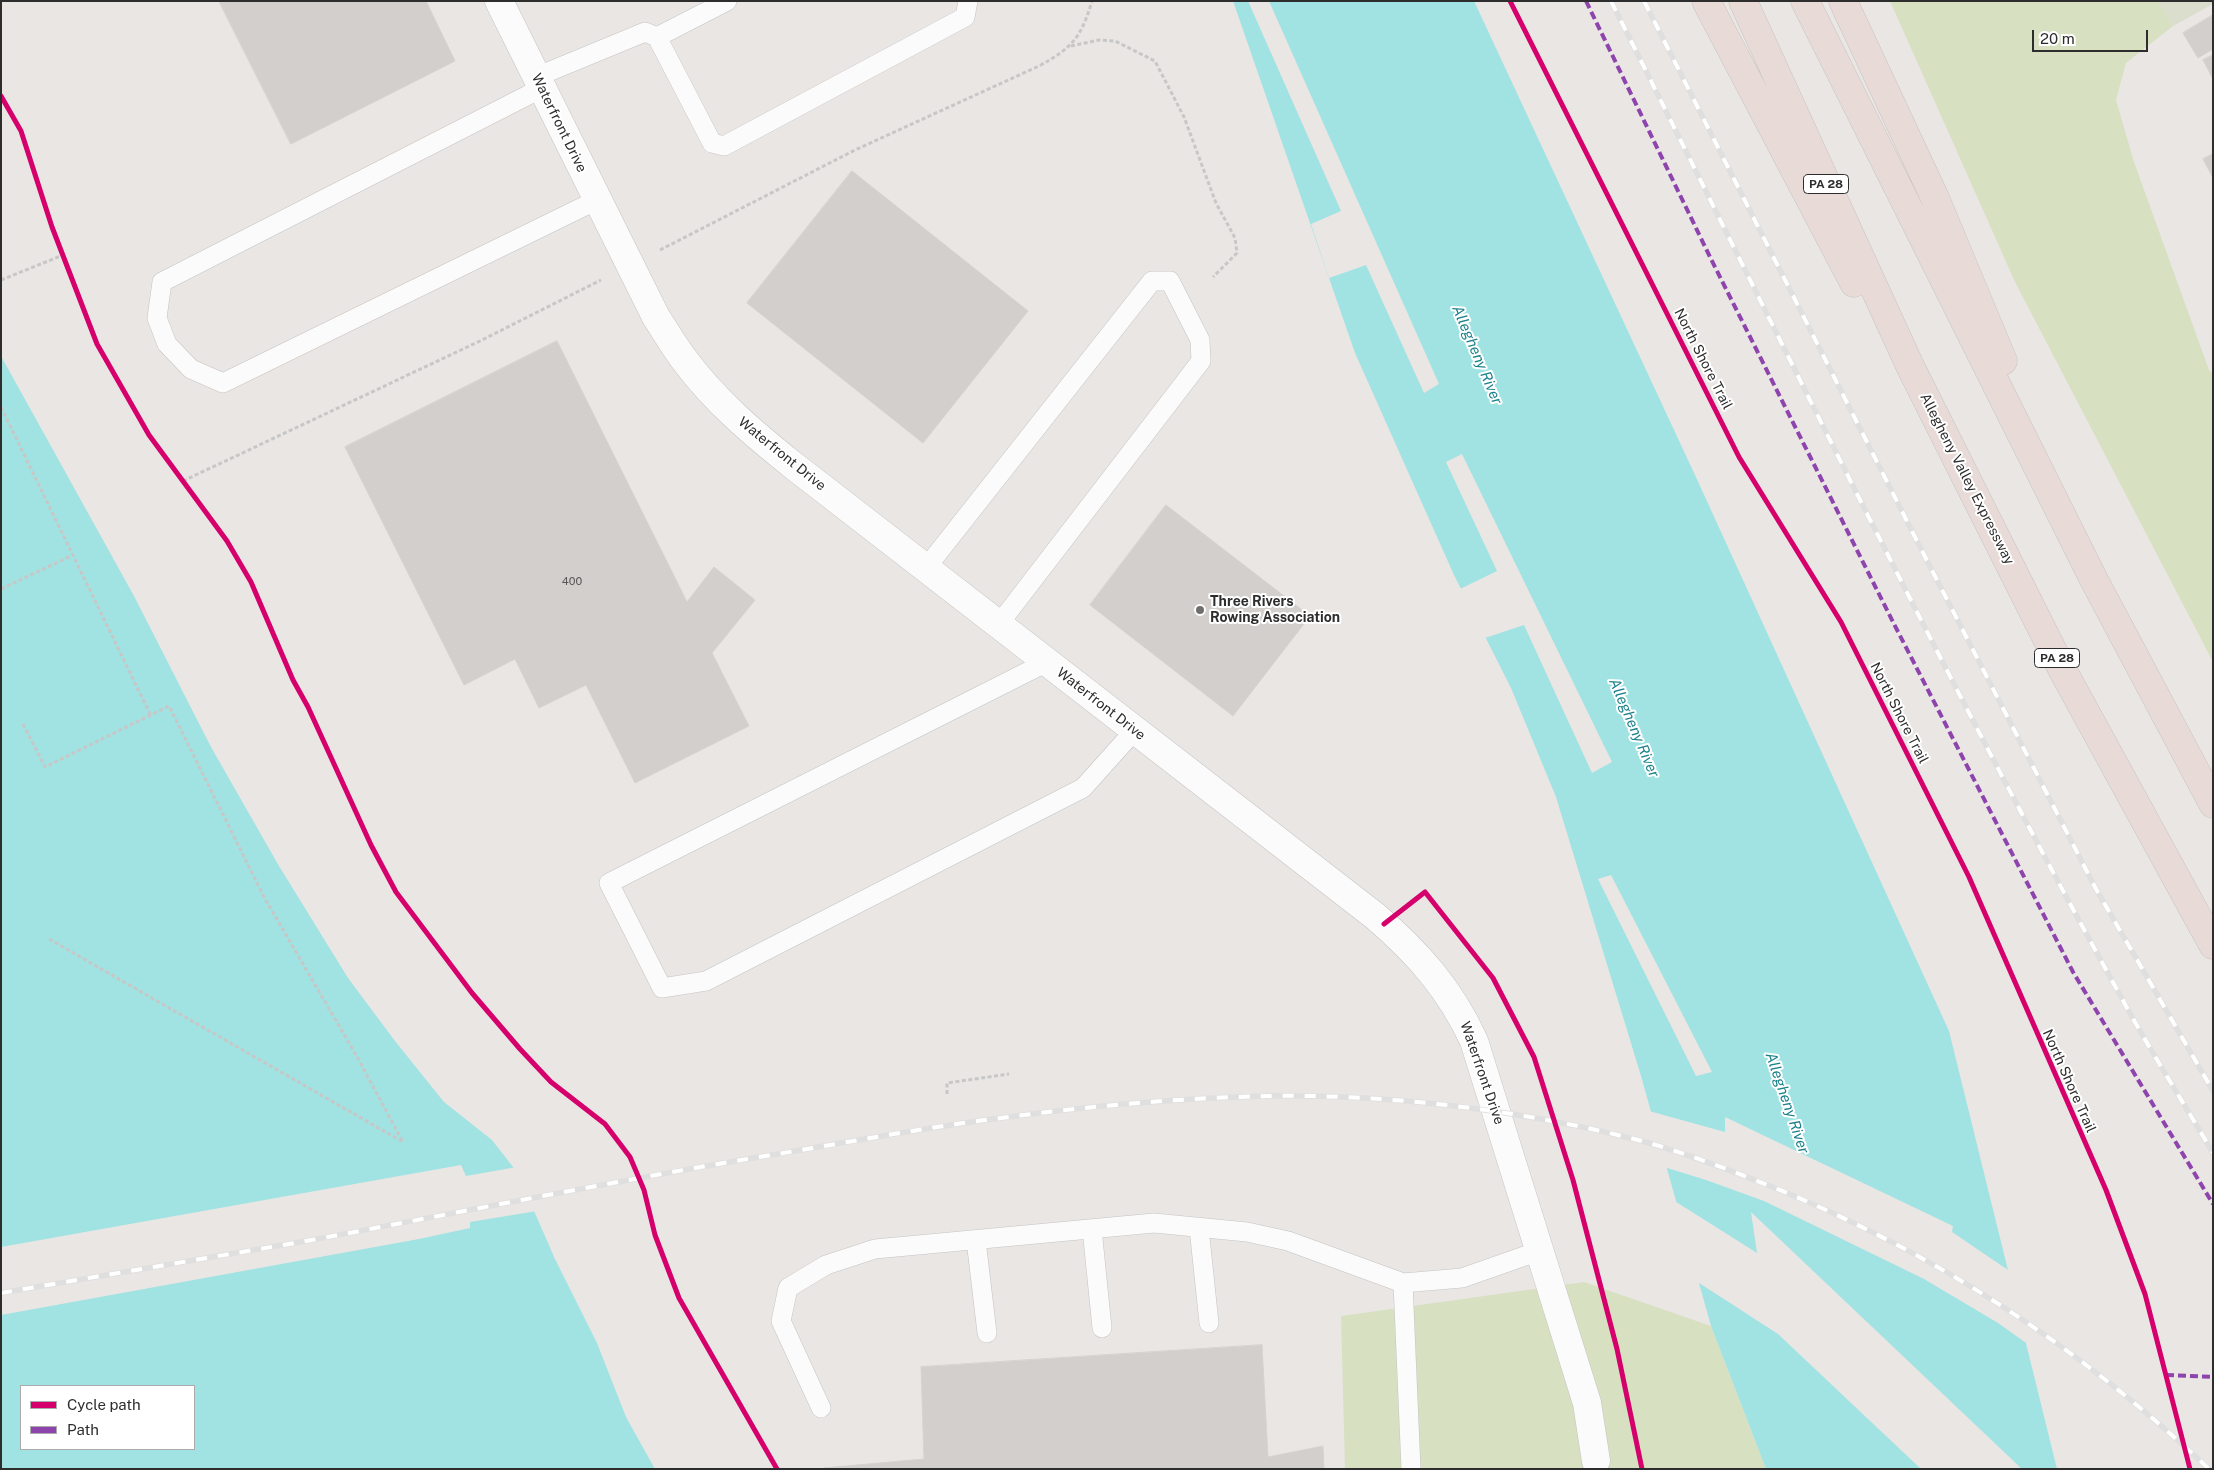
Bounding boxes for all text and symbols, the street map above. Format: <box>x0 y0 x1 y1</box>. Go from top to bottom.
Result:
scale bar <box>2034 20 2150 52</box>
text: 20 m <box>2040 30 2075 47</box>
street label: Waterfront Drive <box>528 71 590 175</box>
road number: PA 28 <box>1804 174 1848 193</box>
water label: Allegheny River <box>1448 303 1506 407</box>
street label: North Shore Trail <box>1670 306 1736 412</box>
street label: Allegheny Valley Expressway <box>1916 390 2018 568</box>
street label: Waterfront Drive <box>735 414 829 494</box>
house number: 400 <box>562 575 582 589</box>
place label: Three Rivers Rowing Association <box>1210 594 1340 626</box>
marker: Three Rivers Rowing Association <box>1194 604 1206 616</box>
road number: PA 28 <box>2034 648 2080 668</box>
street label: North Shore Trail <box>1866 660 1932 766</box>
street label: Waterfront Drive <box>1053 664 1149 744</box>
water label: Allegheny River <box>1605 676 1663 780</box>
street label: Waterfront Drive <box>1456 1019 1508 1127</box>
street label: North Shore Trail <box>2039 1027 2099 1135</box>
water label: Allegheny River <box>1761 1050 1813 1156</box>
legend <box>20 1385 195 1450</box>
text: Cycle path <box>67 1396 141 1413</box>
text: Path <box>67 1421 99 1438</box>

